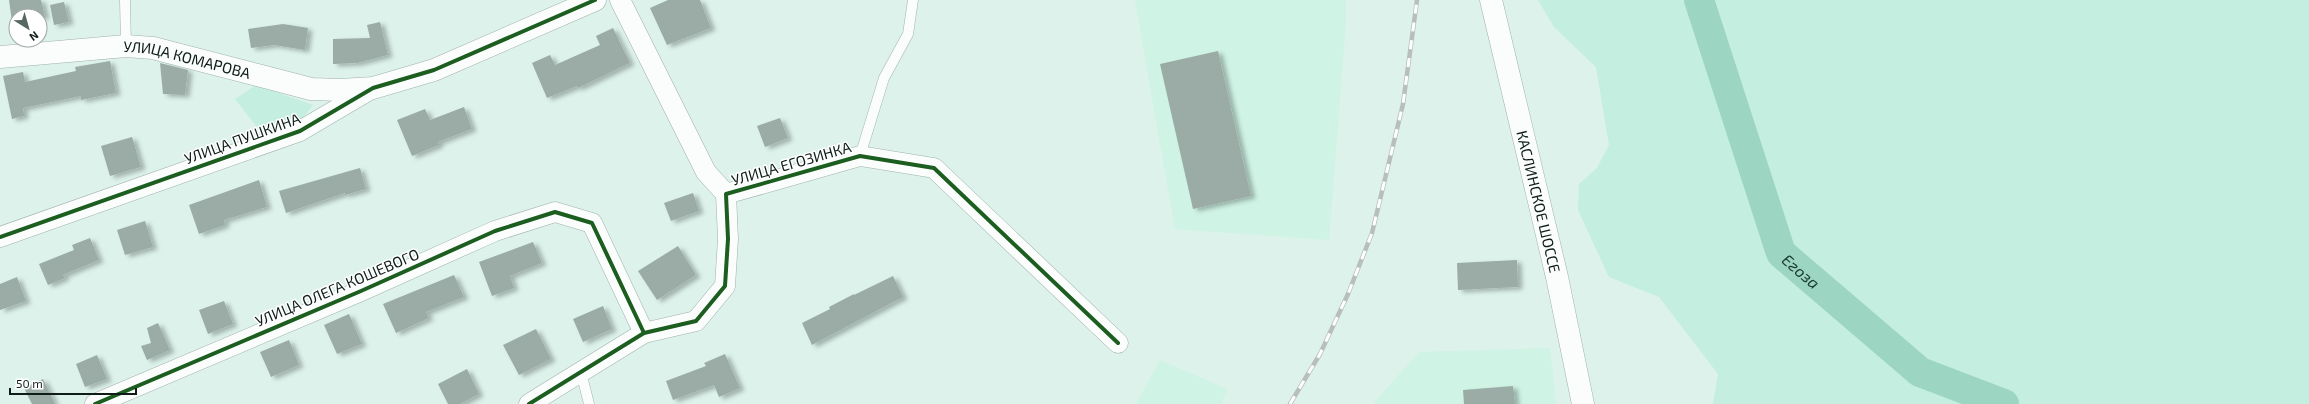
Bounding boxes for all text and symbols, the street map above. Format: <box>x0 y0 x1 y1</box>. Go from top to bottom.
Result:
north arrow <box>8 8 48 48</box>
text: N <box>27 29 41 44</box>
street label: УЛИЦА КОМАРОВА <box>123 37 253 82</box>
street label: УЛИЦА ПУШКИНА <box>182 108 303 167</box>
street label: КАСЛИНСКОЕ ШОССЕ <box>1513 128 1565 274</box>
street label: УЛИЦА ЕГОЗИНКА <box>729 137 854 189</box>
street label: УЛИЦА ОЛЕГА КОШЕВОГО <box>252 244 422 330</box>
water label: Егоза <box>1779 249 1824 292</box>
scale bar <box>10 370 136 396</box>
text: 50 m <box>16 376 43 390</box>

